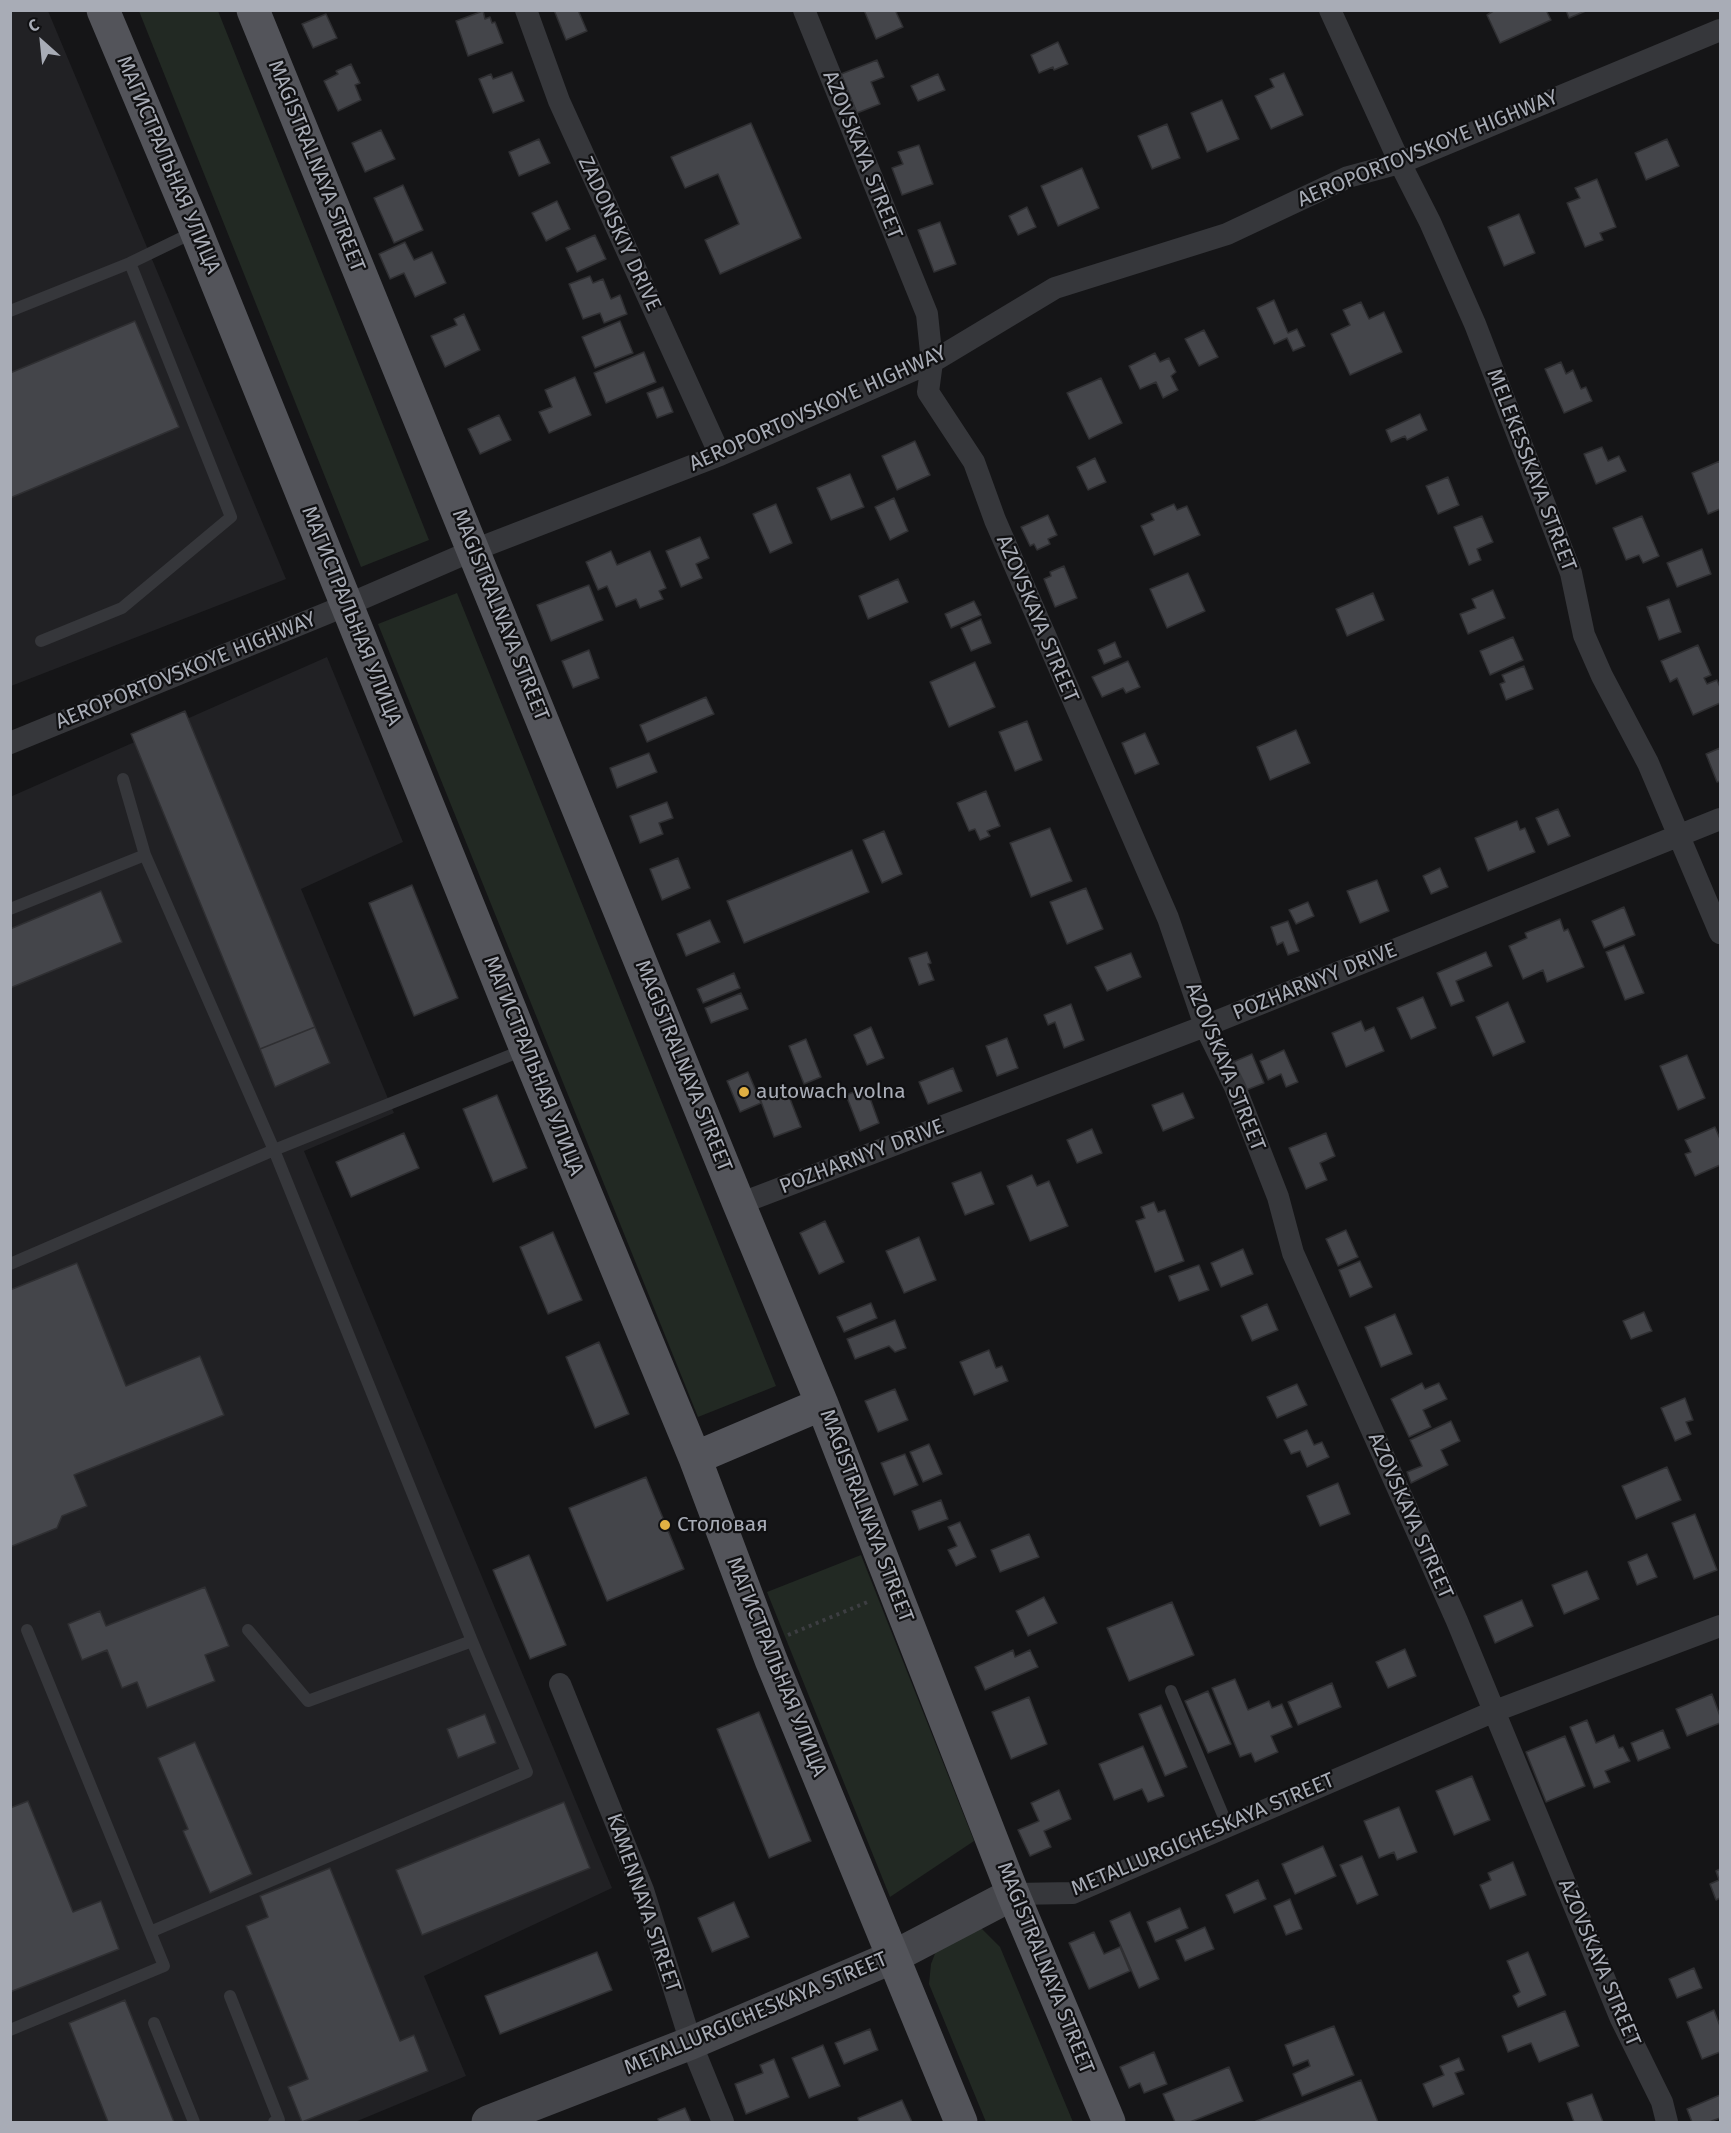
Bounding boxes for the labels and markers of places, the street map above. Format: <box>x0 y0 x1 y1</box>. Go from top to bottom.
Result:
place label: autowach volna <box>756 1079 906 1105</box>
marker: autowach volna <box>737 1085 751 1099</box>
place label: Столовая <box>677 1512 768 1538</box>
marker: Столовая <box>658 1518 672 1532</box>

